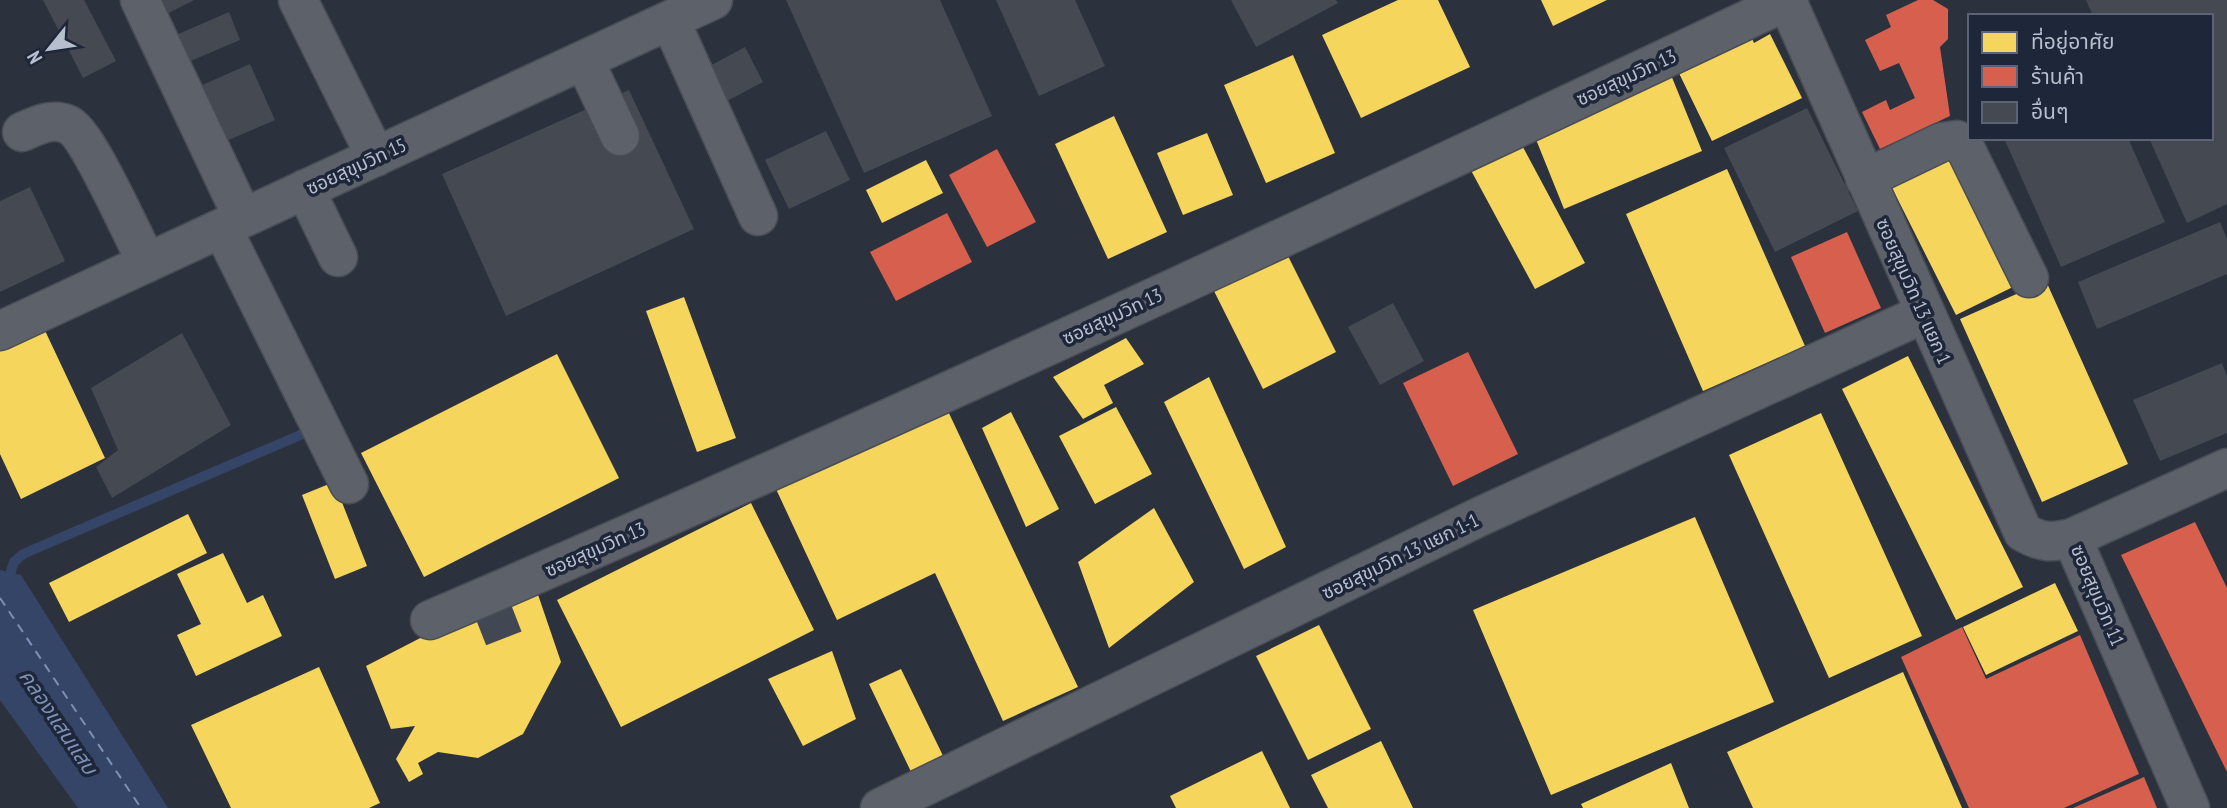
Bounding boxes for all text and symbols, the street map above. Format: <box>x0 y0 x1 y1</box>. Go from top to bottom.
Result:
north arrow <box>14 14 84 84</box>
legend <box>1968 14 2213 140</box>
text: ที่อยู่อาศัย <box>2031 27 2115 55</box>
street label: ซอยสุขุมวิท 13 <box>1572 43 1680 111</box>
text: N <box>21 47 47 68</box>
text: ร้านค้า <box>2031 63 2084 90</box>
text: อื่นๆ <box>2031 97 2068 125</box>
street label: ซอยสุขุมวิท 15 <box>302 132 410 200</box>
street label: ซอยสุขุมวิท 13 แยก 1 <box>1871 214 1957 368</box>
street label: ซอยสุขุมวิท 13 <box>1058 282 1166 350</box>
street label: ซอยสุขุมวิท 13 แยก 1-1 <box>1318 508 1482 604</box>
street label: ซอยสุขุมวิท 13 <box>541 516 649 582</box>
street label: ซอยสุขุมวิท 11 <box>2066 541 2130 649</box>
water label: คลองแสนแสบ <box>13 664 104 781</box>

